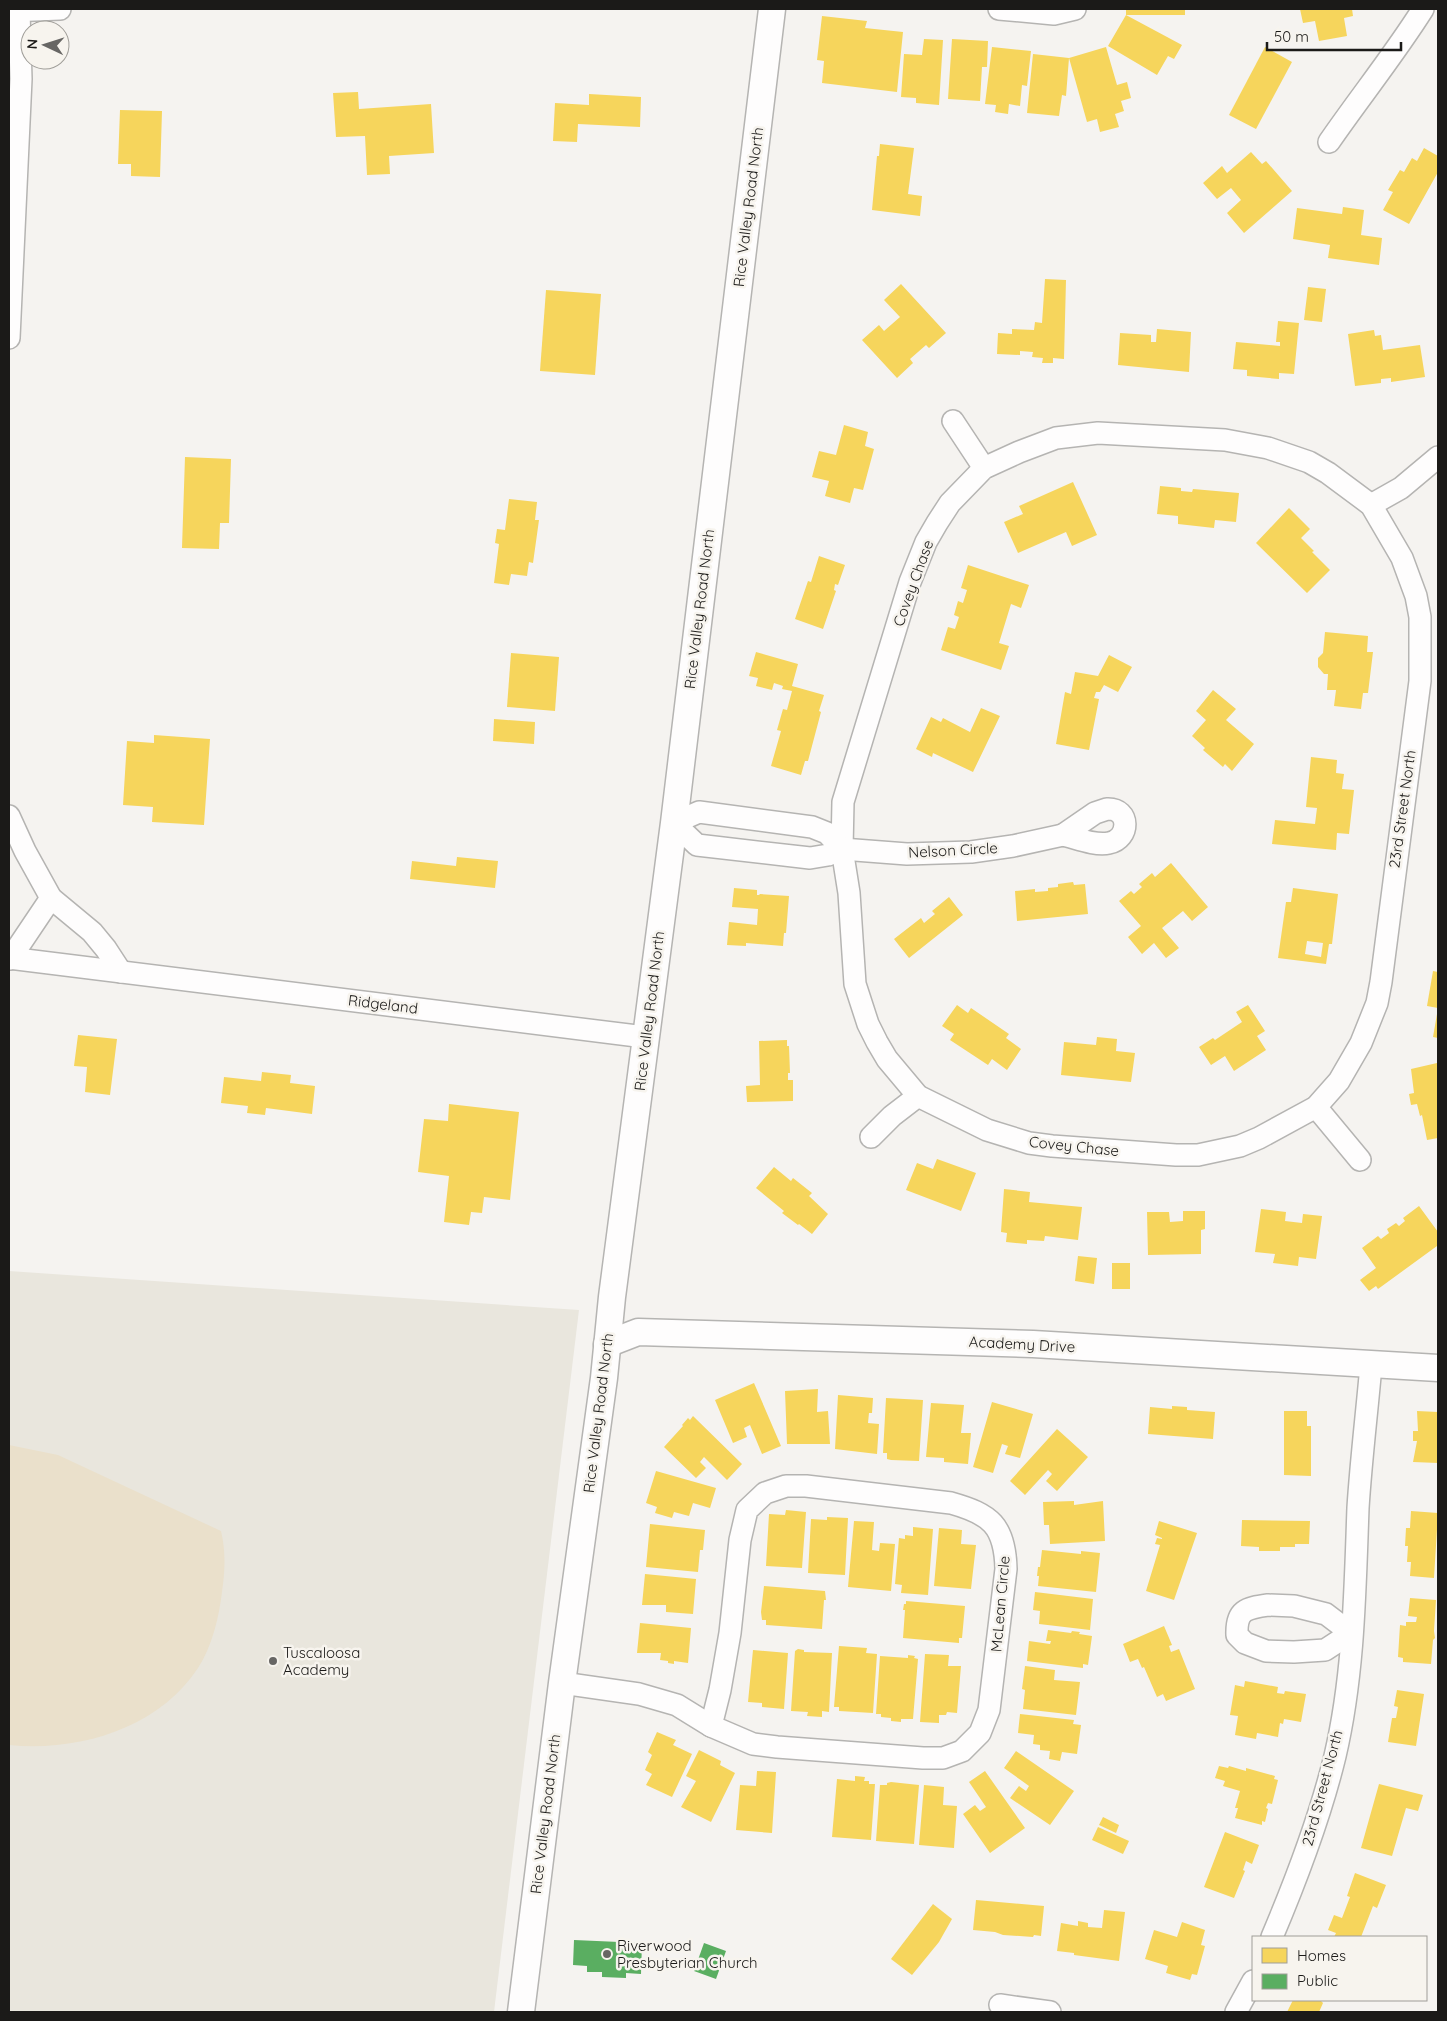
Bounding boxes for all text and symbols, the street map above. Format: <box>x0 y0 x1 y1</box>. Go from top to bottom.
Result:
north arrow <box>20 20 70 70</box>
scale bar <box>1267 20 1401 52</box>
text: 50 m <box>1274 27 1309 46</box>
text: N <box>23 38 41 50</box>
street label: Rice Valley Road North <box>729 126 767 288</box>
street label: Rice Valley Road North <box>680 528 718 690</box>
street label: Covey Chase <box>889 537 937 629</box>
street label: 23rd Street North <box>1384 749 1420 869</box>
street label: Nelson Circle <box>908 838 998 862</box>
street label: Rice Valley Road North <box>630 930 668 1092</box>
street label: Ridgeland <box>347 990 419 1018</box>
street label: Covey Chase <box>1028 1132 1120 1160</box>
street label: Rice Valley Road North <box>579 1332 617 1494</box>
street label: Academy Drive <box>968 1332 1076 1356</box>
street label: McLean Circle <box>986 1555 1014 1653</box>
place label: Tuscaloosa Academy <box>283 1643 360 1679</box>
marker: Tuscaloosa Academy <box>267 1655 279 1667</box>
street label: 23rd Street North <box>1297 1728 1347 1848</box>
street label: Rice Valley Road North <box>526 1733 564 1895</box>
place label: Riverwood Presbyterian Church <box>617 1936 757 1972</box>
legend <box>1252 1936 1427 2001</box>
text: Homes <box>1297 1946 1346 1965</box>
marker: Riverwood Presbyterian Church <box>601 1948 613 1960</box>
text: Public <box>1297 1971 1338 1990</box>

